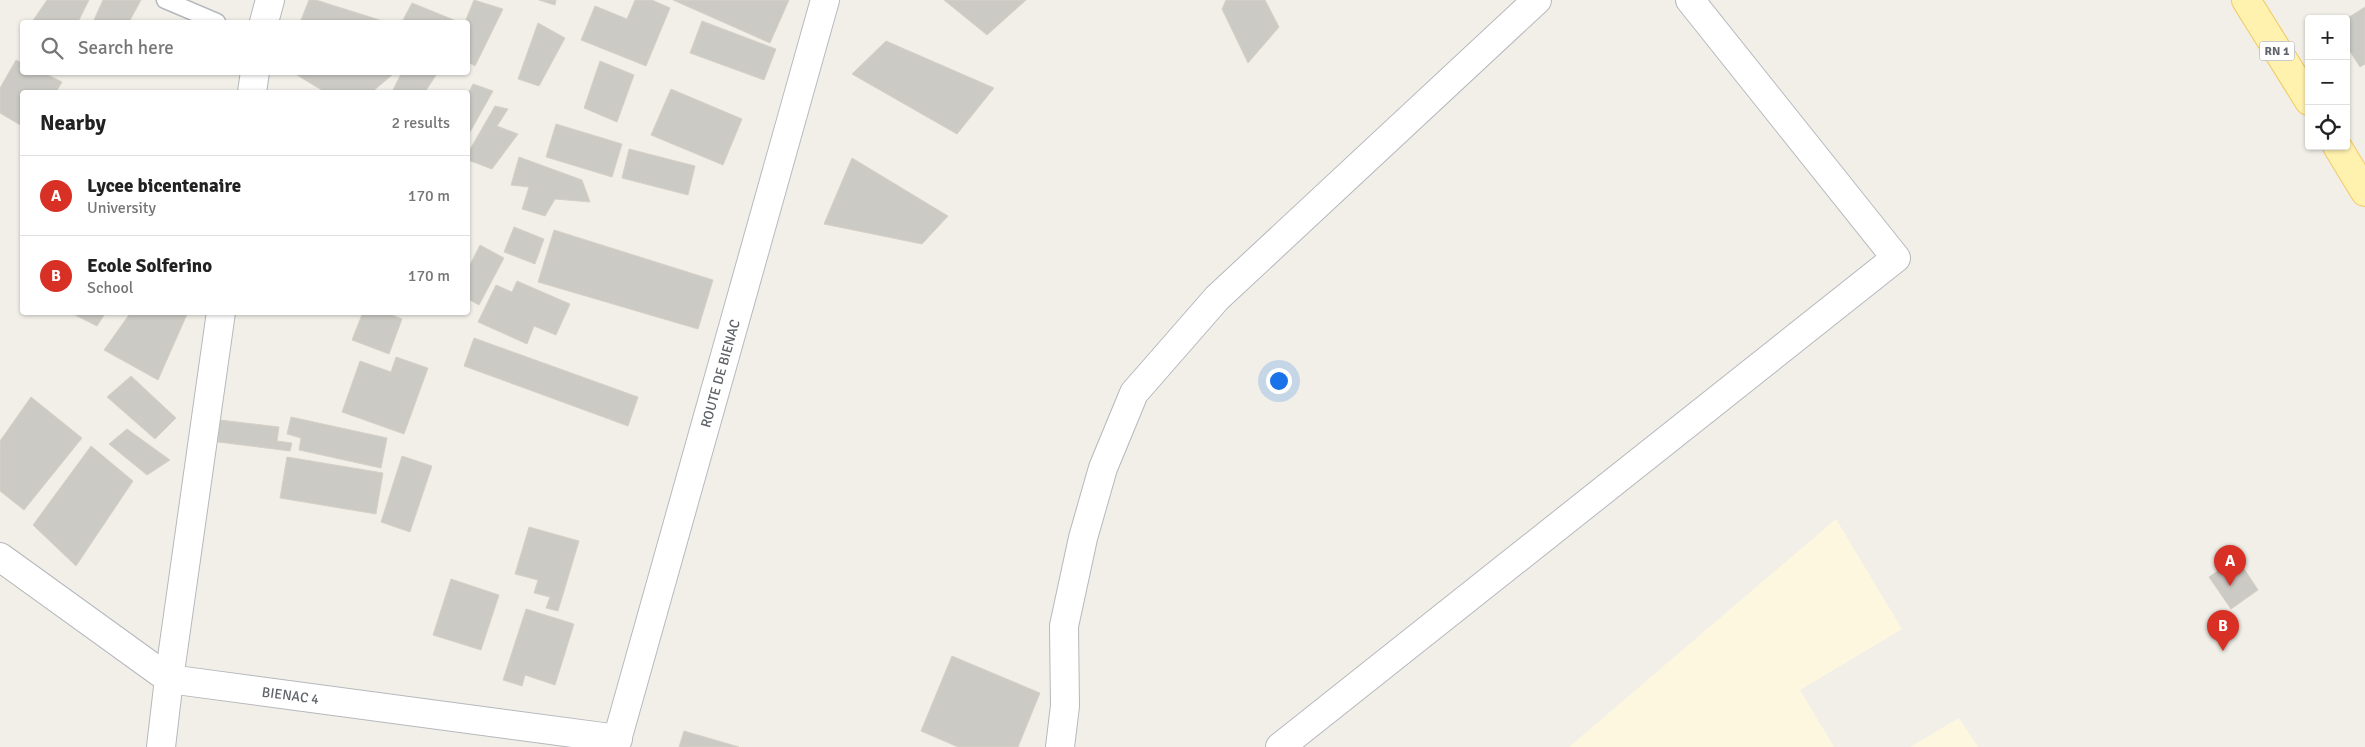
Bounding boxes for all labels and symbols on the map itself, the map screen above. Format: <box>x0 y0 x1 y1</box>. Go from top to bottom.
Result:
road number: RN 1 <box>2260 41 2294 60</box>
street label: ROUTE DE BIENAC <box>697 317 743 430</box>
your location <box>1266 368 1292 394</box>
pin: A <box>2214 545 2246 586</box>
pin: B <box>2207 610 2239 651</box>
street label: BIENAC 4 <box>261 683 321 708</box>

